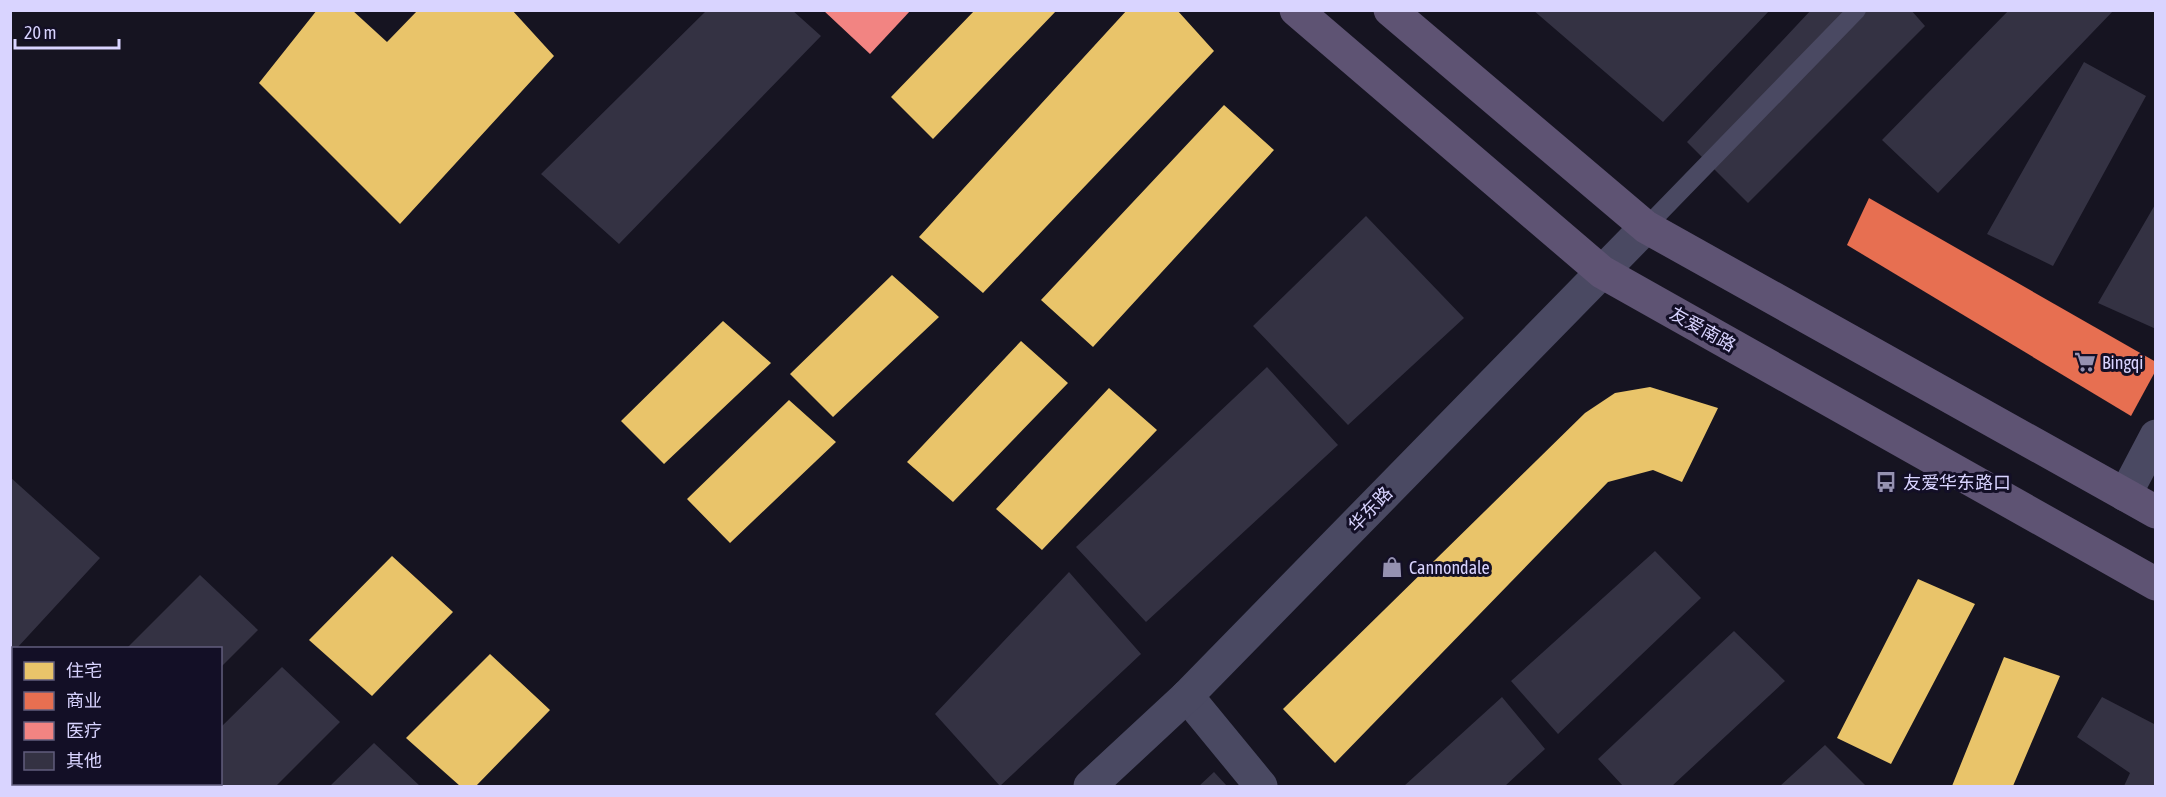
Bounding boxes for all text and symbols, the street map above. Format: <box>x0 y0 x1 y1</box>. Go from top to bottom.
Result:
scale bar <box>15 12 118 50</box>
text: 20 m <box>24 22 56 43</box>
street label: 友爱南路 <box>1666 302 1740 356</box>
supermarket icon: Bingqi <box>2073 350 2097 374</box>
place label: Bingqi <box>2102 352 2143 373</box>
bus stop icon: 友爱华东路口 <box>1874 470 1898 494</box>
place label: 友爱华东路口 <box>1903 472 2011 493</box>
street label: 华东路 <box>1344 482 1396 536</box>
shop icon: Cannondale <box>1380 555 1404 579</box>
place label: Cannondale <box>1409 557 1490 578</box>
legend <box>12 647 222 785</box>
text: 住宅 <box>66 660 102 681</box>
text: 商业 <box>66 690 102 711</box>
text: 医疗 <box>66 720 102 741</box>
text: 其他 <box>66 750 102 771</box>

